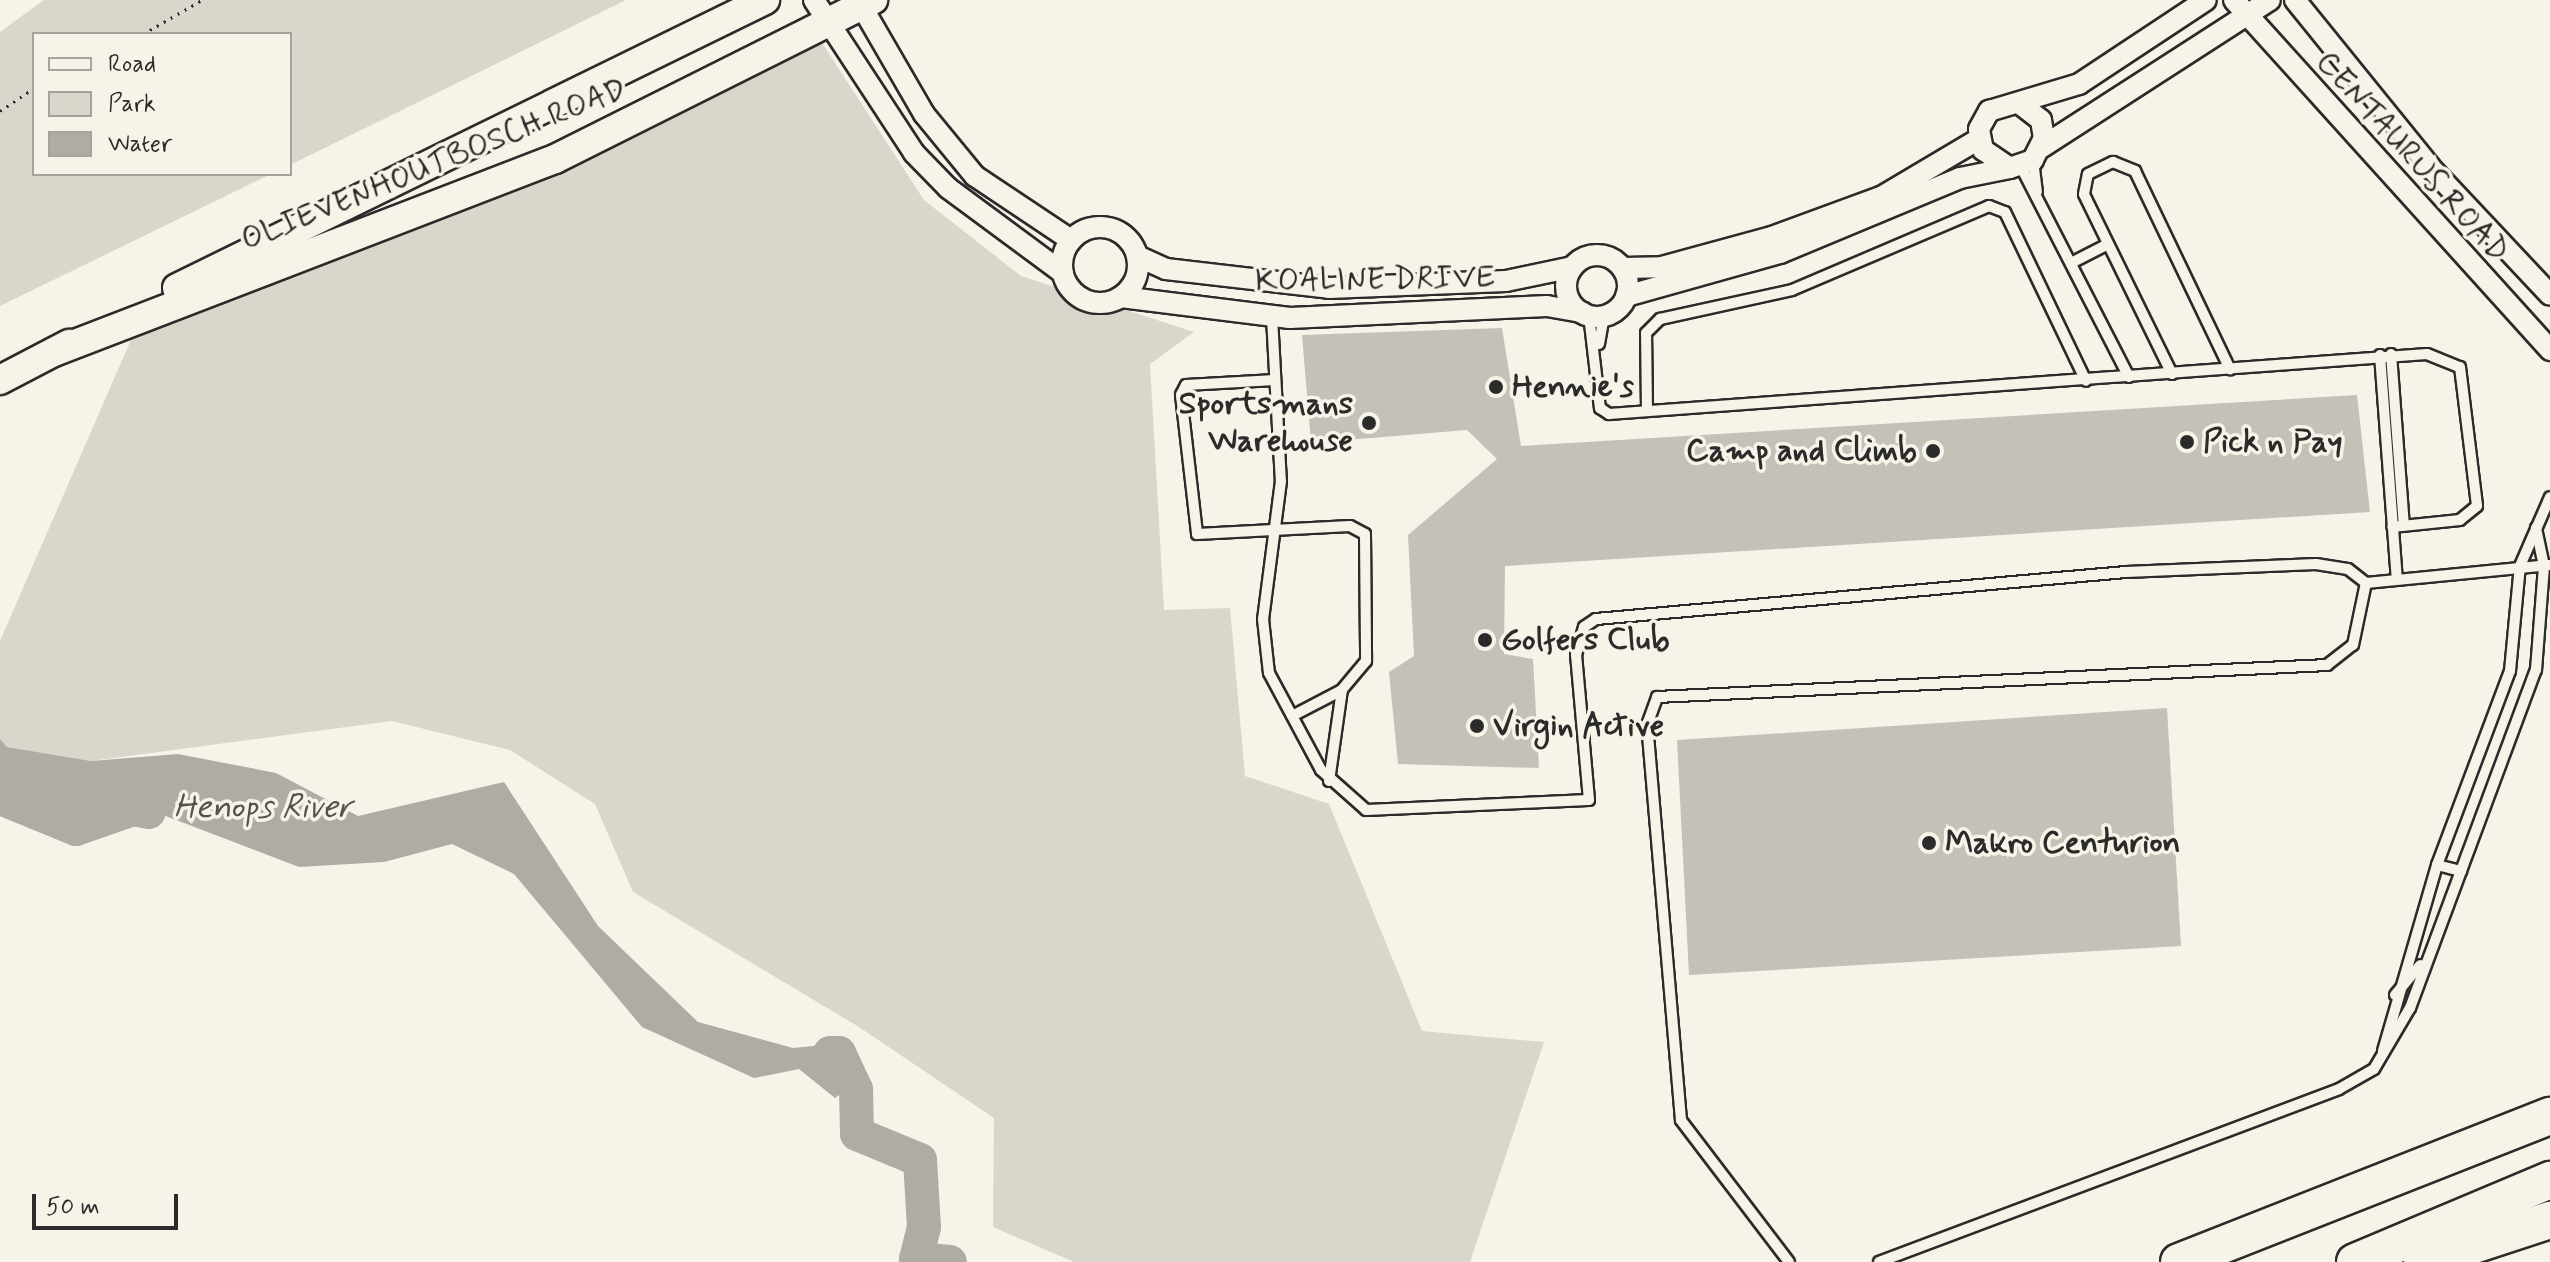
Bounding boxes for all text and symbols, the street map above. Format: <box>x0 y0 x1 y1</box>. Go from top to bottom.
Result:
legend <box>32 32 292 176</box>
street label: CENTAURUS ROAD <box>2308 45 2516 269</box>
text: Road <box>108 49 156 80</box>
street label: OLIEVENHOUTBOSCH ROAD <box>236 70 632 260</box>
text: Park <box>108 89 156 120</box>
text: Water <box>108 129 172 160</box>
street label: KOALINE DRIVE <box>1253 259 1497 301</box>
place label: Hennie's <box>1512 368 1634 406</box>
marker: Hennie's <box>1487 378 1505 396</box>
place label: Sportsmans Warehouse <box>1179 386 1353 461</box>
marker: Sportsmans Warehouse <box>1360 414 1378 432</box>
place label: Pick n Pay <box>2203 423 2343 461</box>
place label: Camp and Climb <box>1683 432 1917 470</box>
marker: Pick n Pay <box>2178 433 2196 451</box>
marker: Camp and Climb <box>1924 442 1942 460</box>
place label: Golfers Club <box>1501 621 1670 659</box>
marker: Golfers Club <box>1476 631 1494 649</box>
place label: Virgin Active <box>1493 707 1664 745</box>
marker: Virgin Active <box>1468 717 1486 735</box>
water label: Henops River <box>171 788 355 828</box>
place label: Makro Centurion <box>1945 824 2181 862</box>
marker: Makro Centurion <box>1920 834 1938 852</box>
scale bar <box>36 1178 182 1228</box>
text: 50 m <box>46 1192 100 1223</box>

